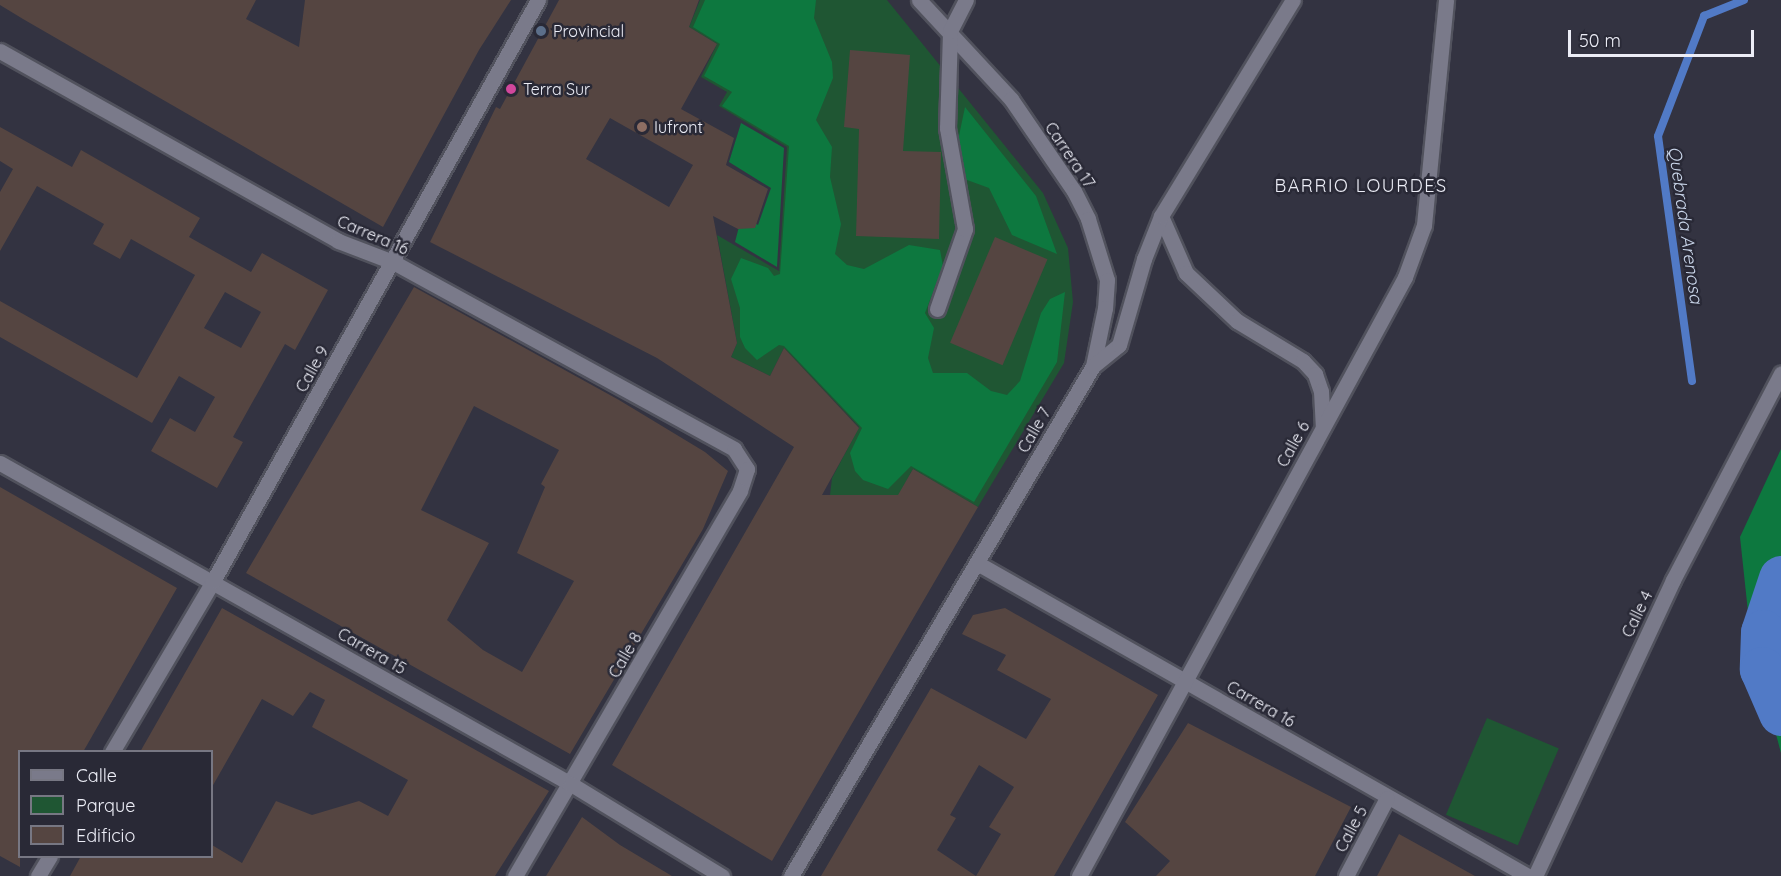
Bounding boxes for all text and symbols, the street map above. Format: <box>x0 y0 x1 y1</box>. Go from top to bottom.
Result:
scale bar <box>1571 18 1757 56</box>
place label: Provincial <box>553 21 624 41</box>
marker: Provincial <box>534 24 548 38</box>
text: 50 m <box>1579 29 1621 52</box>
place label: Terra Sur <box>523 79 590 99</box>
marker: Terra Sur <box>504 82 518 96</box>
place label: Iufront <box>654 117 703 137</box>
street label: Carrera 17 <box>1041 118 1099 192</box>
marker: Iufront <box>635 120 649 134</box>
water label: Quebrada Arenosa <box>1663 145 1707 305</box>
district label: BARRIO LOURDES <box>1274 175 1448 197</box>
street label: Carrera 16 <box>334 211 412 259</box>
street label: Calle 9 <box>292 343 332 395</box>
street label: Calle 7 <box>1013 404 1055 456</box>
street label: Calle 6 <box>1273 418 1313 470</box>
street label: Calle 4 <box>1618 588 1656 640</box>
street label: Carrera 15 <box>334 624 410 678</box>
street label: Calle 8 <box>604 629 646 681</box>
street label: Carrera 16 <box>1223 677 1299 731</box>
legend <box>18 750 213 858</box>
text: Calle <box>76 764 117 787</box>
text: Parque <box>76 794 135 817</box>
street label: Calle 5 <box>1331 803 1371 855</box>
text: Edificio <box>76 824 135 847</box>

